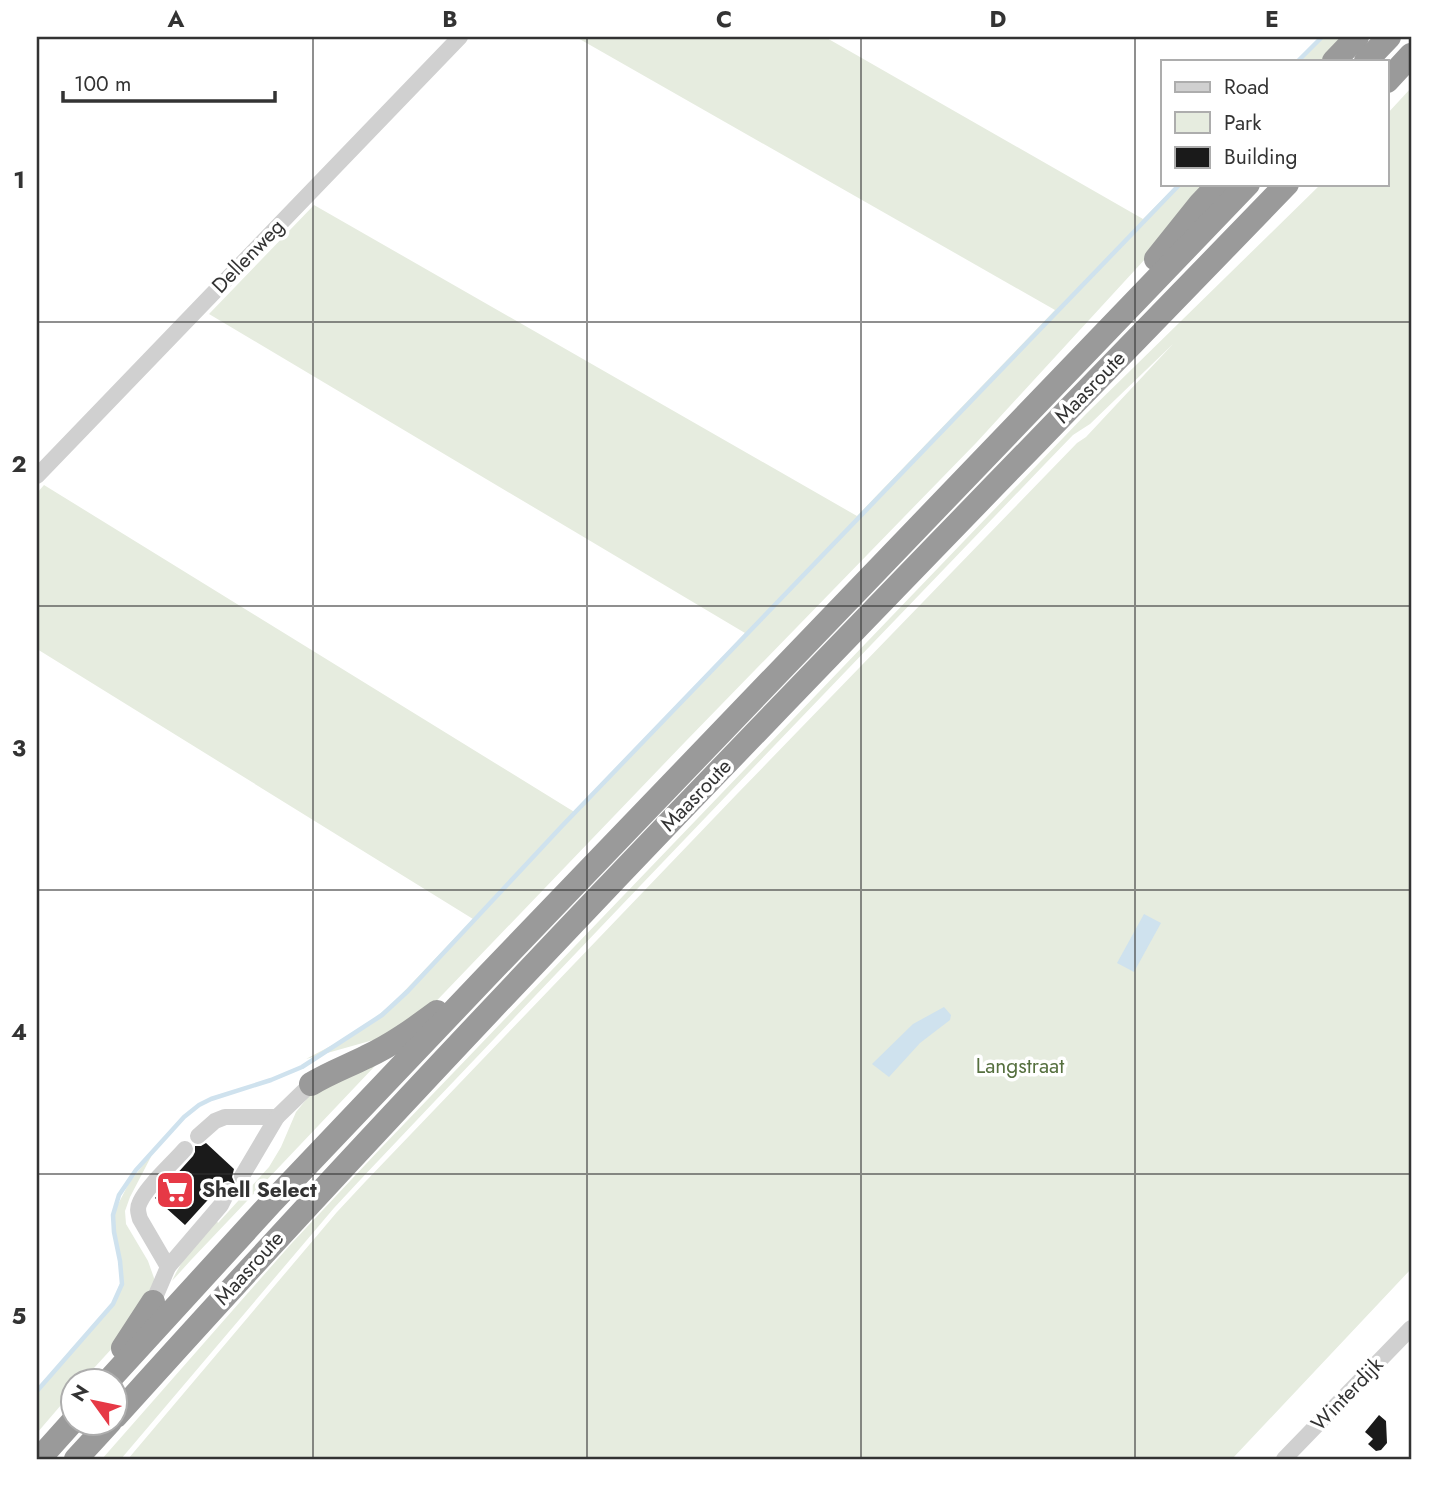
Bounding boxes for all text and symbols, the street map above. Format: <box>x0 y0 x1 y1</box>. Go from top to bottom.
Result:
text: A <box>167 2 185 36</box>
text: B <box>442 2 458 36</box>
text: C <box>716 2 732 36</box>
text: D <box>990 2 1007 36</box>
text: E <box>1265 2 1279 36</box>
scale bar <box>63 60 275 104</box>
legend <box>1161 60 1388 186</box>
text: 100 m <box>74 69 131 99</box>
text: Road <box>1224 72 1269 102</box>
text: Park <box>1224 108 1262 138</box>
text: Building <box>1224 142 1297 172</box>
text: 1 <box>13 163 25 197</box>
street label: Dellenweg <box>205 212 291 300</box>
street label: Maasroute <box>1048 344 1132 430</box>
text: 2 <box>11 447 27 481</box>
text: 3 <box>12 731 26 765</box>
street label: Maasroute <box>654 752 738 838</box>
text: 4 <box>11 1015 27 1049</box>
park label: Langstraat <box>976 1051 1064 1081</box>
supermarket icon: Shell Select <box>154 1169 196 1211</box>
place label: Shell Select <box>202 1175 317 1205</box>
street label: Maasroute <box>207 1224 291 1312</box>
text: 5 <box>12 1299 26 1333</box>
street label: Winterdijk <box>1304 1350 1390 1438</box>
north arrow <box>60 1366 130 1436</box>
text: N <box>65 1379 96 1407</box>

